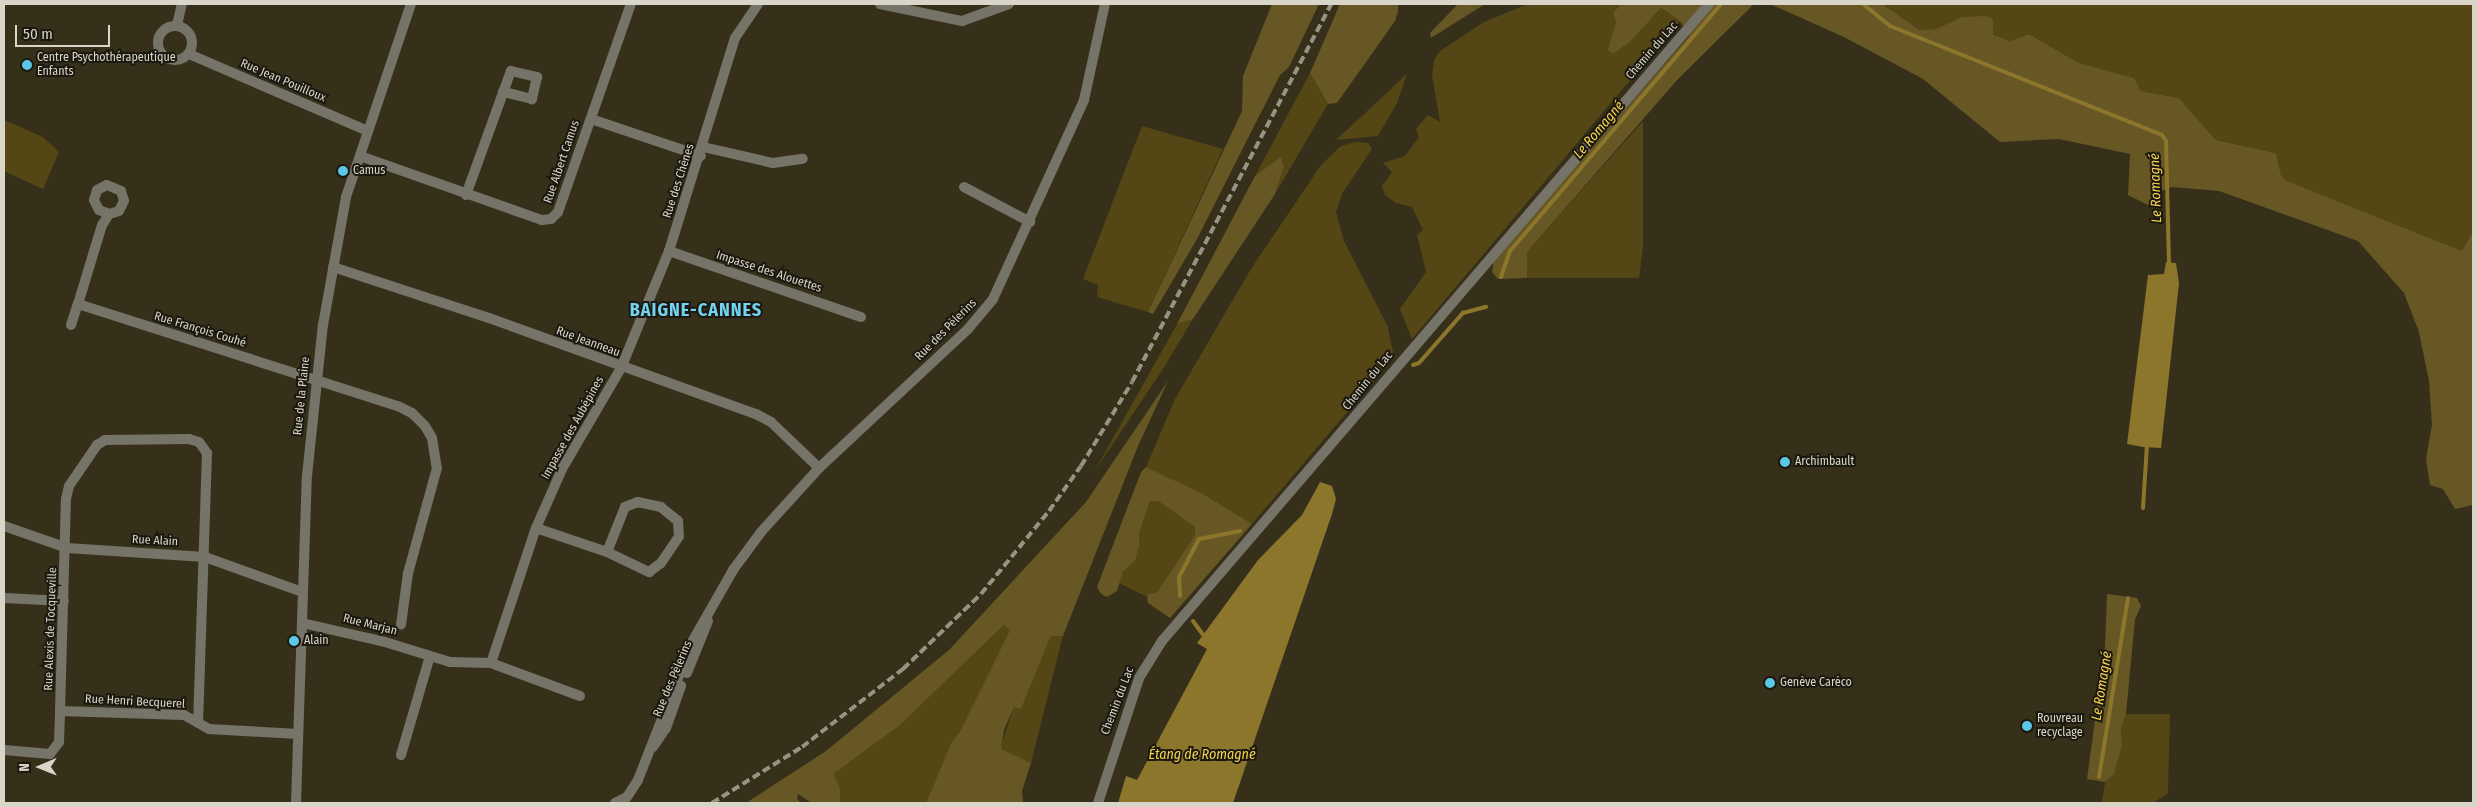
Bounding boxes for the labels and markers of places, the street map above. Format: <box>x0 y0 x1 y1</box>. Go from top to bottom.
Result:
place label: Centre Psychothérapeutique Enfants <box>37 51 176 79</box>
marker: Centre Psychothérapeutique Enfants <box>21 59 33 71</box>
place label: Camus <box>353 164 385 178</box>
marker: Camus <box>337 165 349 177</box>
place label: Archimbault <box>1795 455 1854 469</box>
marker: Archimbault <box>1779 456 1791 468</box>
place label: Alain <box>304 634 329 648</box>
marker: Alain <box>288 635 300 647</box>
place label: Genève Caréco <box>1780 676 1852 690</box>
marker: Genève Caréco <box>1764 677 1776 689</box>
place label: Rouvreau recyclage <box>2037 712 2083 740</box>
marker: Rouvreau recyclage <box>2021 720 2033 732</box>

